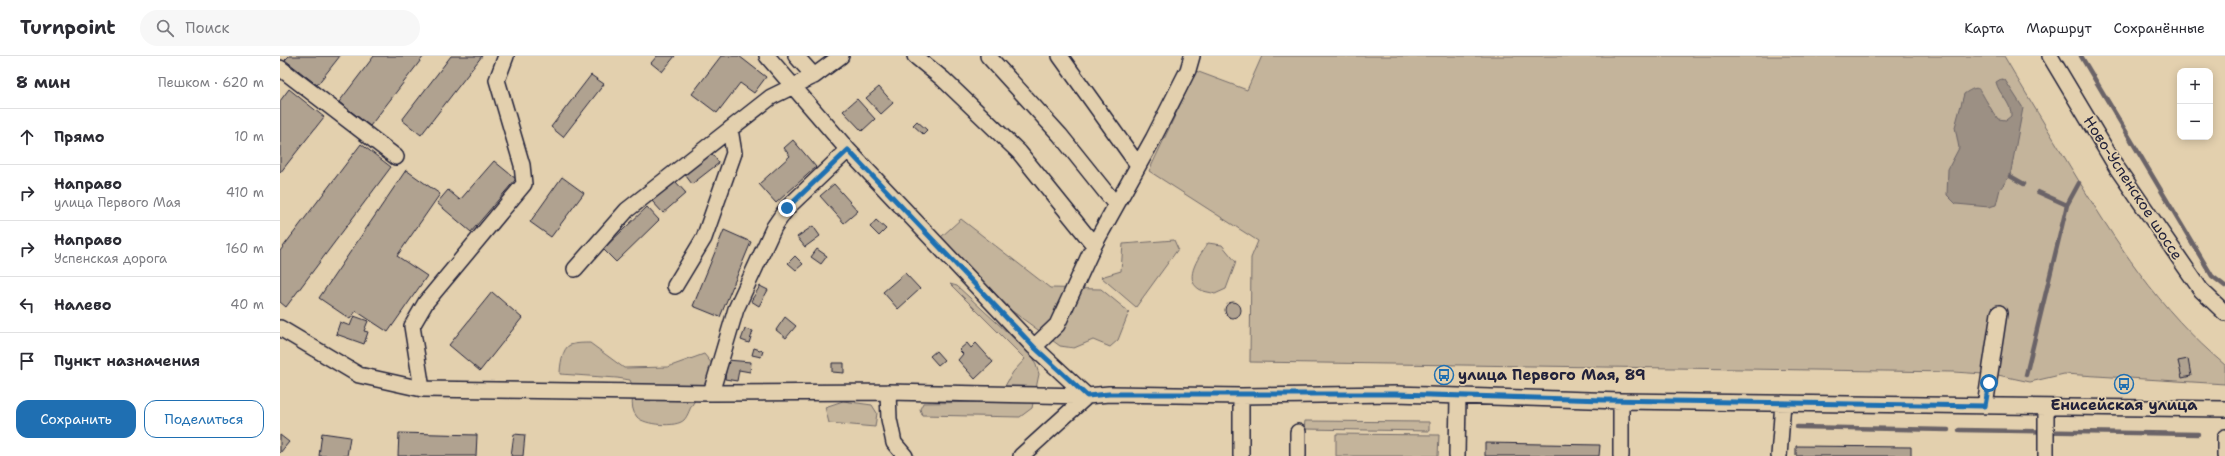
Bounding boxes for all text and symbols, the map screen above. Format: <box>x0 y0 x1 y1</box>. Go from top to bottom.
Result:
search box <box>140 10 420 46</box>
text: Turnpoint <box>20 15 116 40</box>
icon: search <box>154 17 176 39</box>
text: Поиск <box>186 18 229 38</box>
text: Карта <box>1964 19 2004 37</box>
text: Маршрут <box>2026 19 2092 37</box>
text: Сохранённые <box>2114 19 2205 37</box>
map controls <box>2177 68 2213 140</box>
button: + <box>2177 68 2213 104</box>
text: 8 мин <box>16 71 71 93</box>
text: Пешком · 620 m <box>158 74 264 91</box>
button: − <box>2177 104 2213 140</box>
street label: Ново-Успенское шоссе <box>2079 112 2187 264</box>
icon: ahead <box>16 126 38 148</box>
text: Прямо <box>54 127 104 147</box>
text: 10 m <box>234 128 264 145</box>
text: Направо <box>54 174 122 194</box>
icon: right <box>16 182 38 204</box>
text: 410 m <box>226 184 264 201</box>
text: улица Первого Мая <box>54 194 181 211</box>
route end <box>778 199 796 217</box>
text: Направо <box>54 230 122 250</box>
icon: right <box>16 238 38 260</box>
text: 160 m <box>226 240 264 257</box>
text: Успенская дорога <box>54 250 167 267</box>
icon: left <box>16 294 38 316</box>
text: Налево <box>54 295 112 315</box>
text: 40 m <box>230 296 264 313</box>
icon: arrive <box>16 350 38 372</box>
text: Пункт назначения <box>54 351 200 371</box>
bus stop icon: улица Первого Мая, 89 <box>1433 364 1455 386</box>
place label: улица Первого Мая, 89 <box>1458 365 1646 385</box>
bus stop icon: Енисейская улица <box>2113 373 2135 395</box>
route start <box>1980 374 1998 392</box>
place label: Енисейская улица <box>2050 395 2198 415</box>
button: Сохранить <box>16 400 136 438</box>
button: Поделиться <box>144 400 264 438</box>

